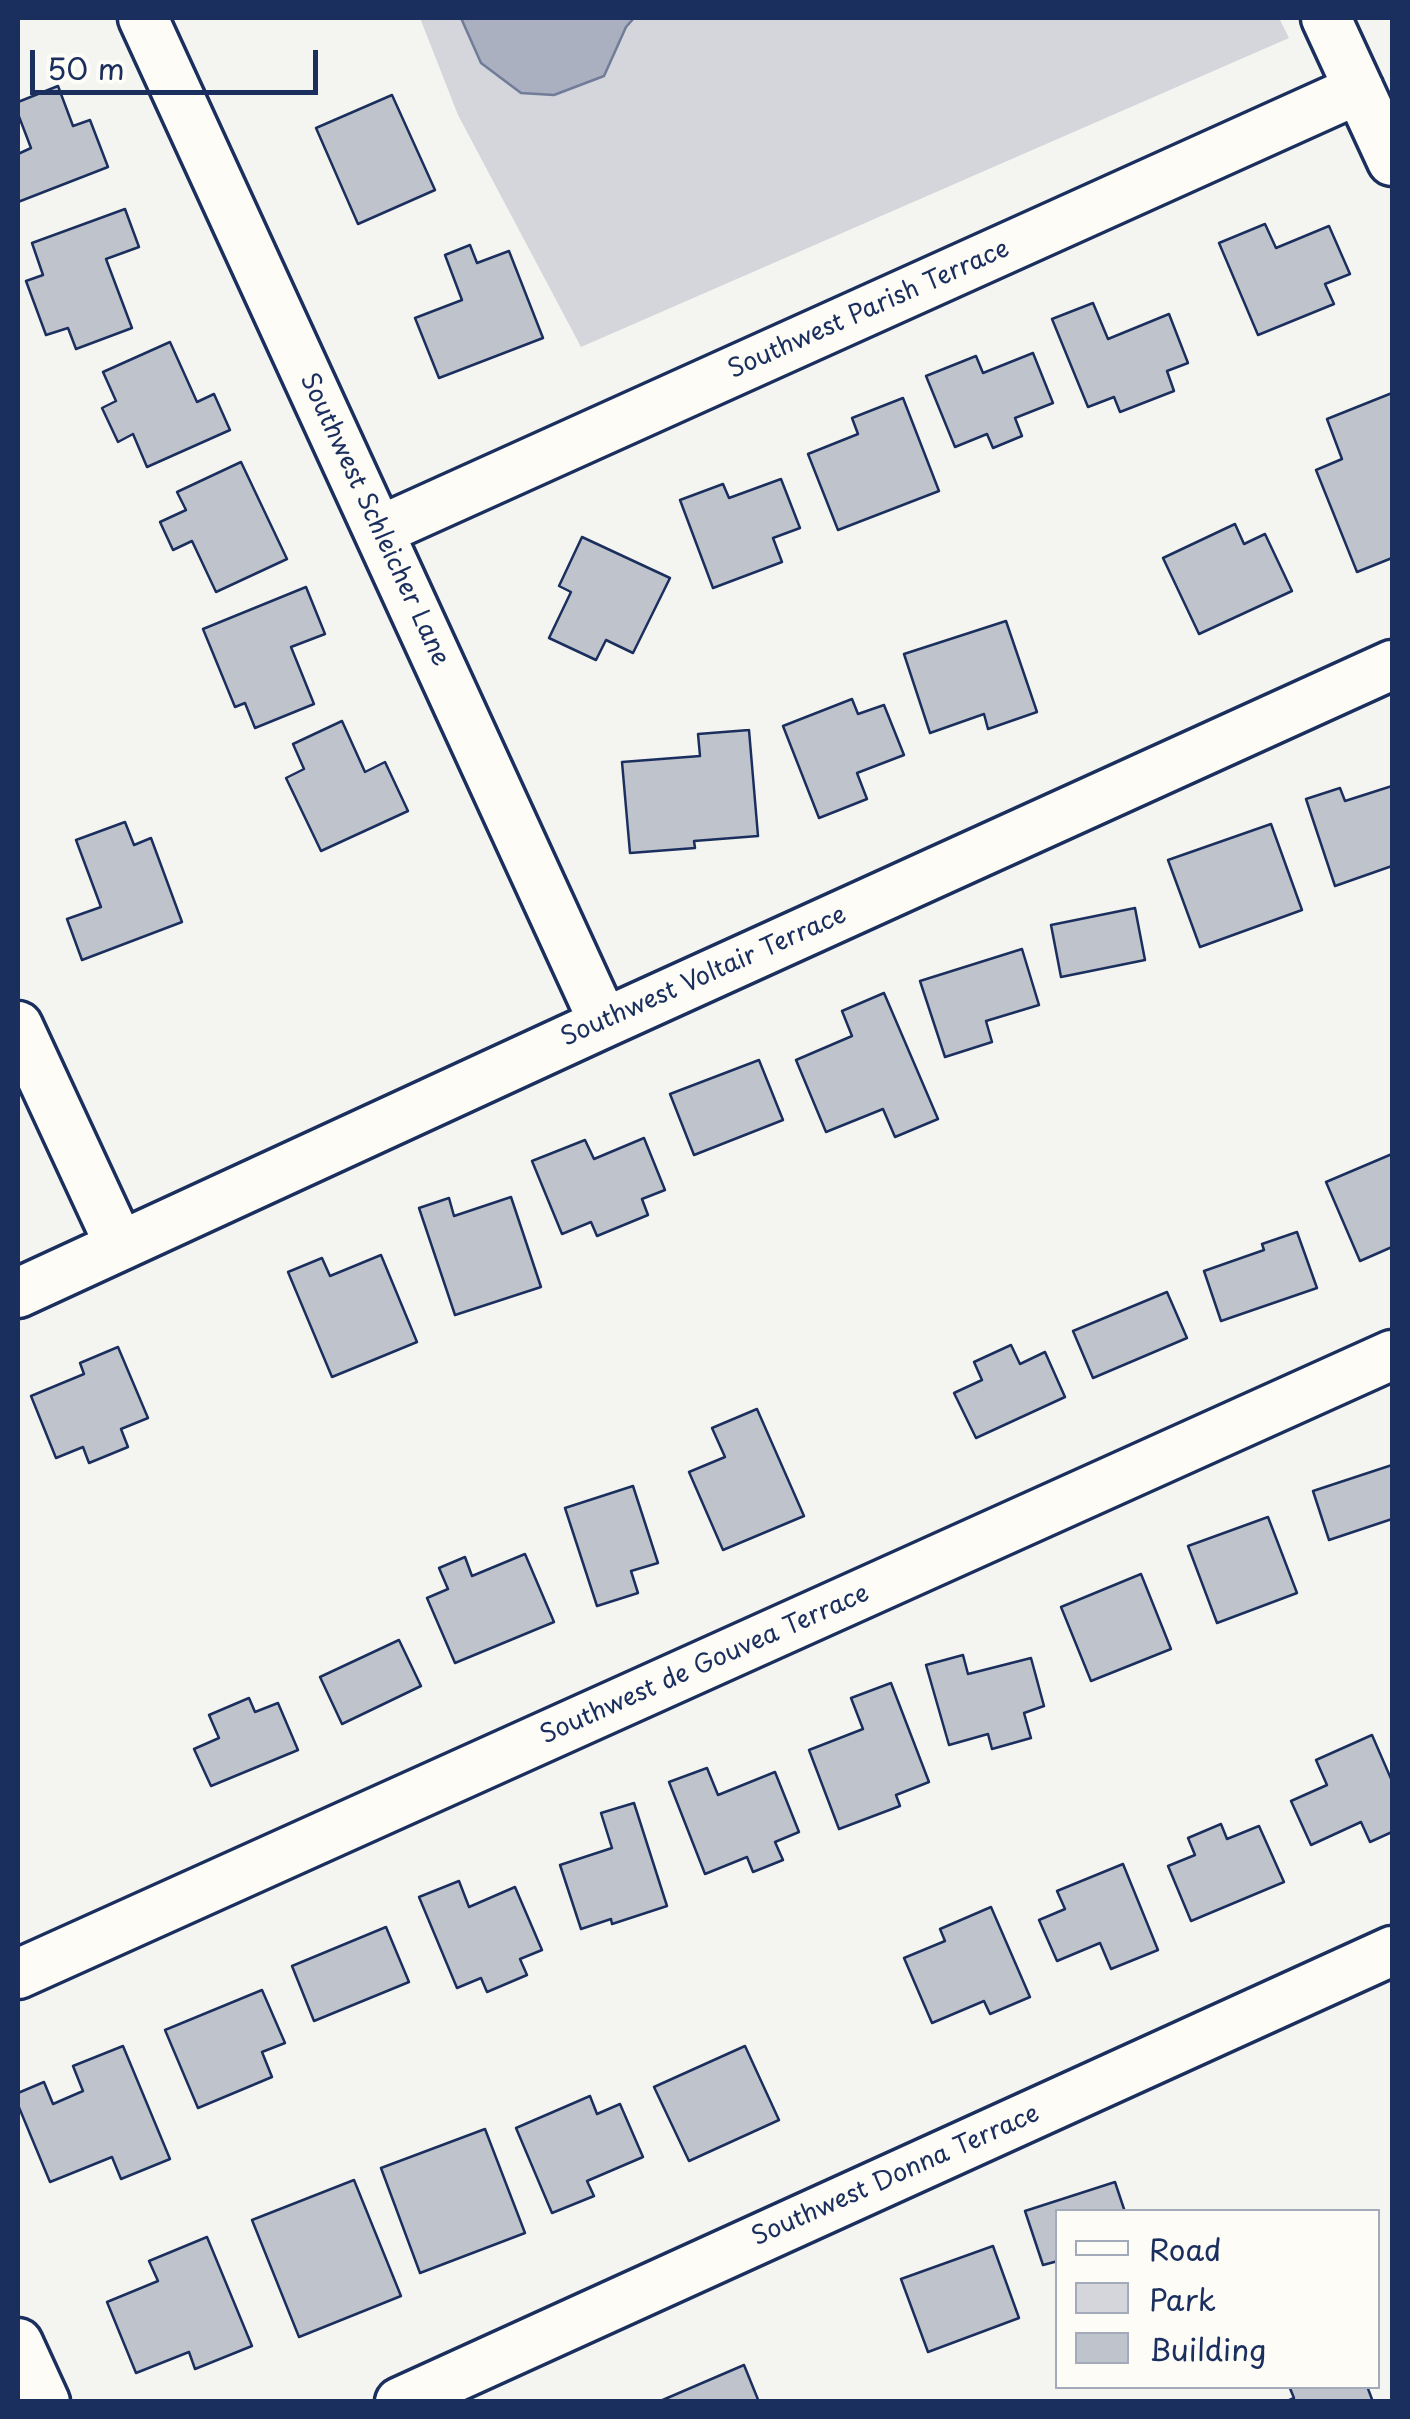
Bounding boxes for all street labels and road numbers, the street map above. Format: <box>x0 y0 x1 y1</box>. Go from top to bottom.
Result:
street label: Southwest Parish Terrace <box>724 234 1014 386</box>
street label: Southwest Schleicher Lane <box>293 369 455 671</box>
street label: Southwest Voltair Terrace <box>557 900 851 1054</box>
street label: Southwest de Gouvea Terrace <box>536 1579 874 1751</box>
street label: Southwest Donna Terrace <box>748 2099 1044 2253</box>

